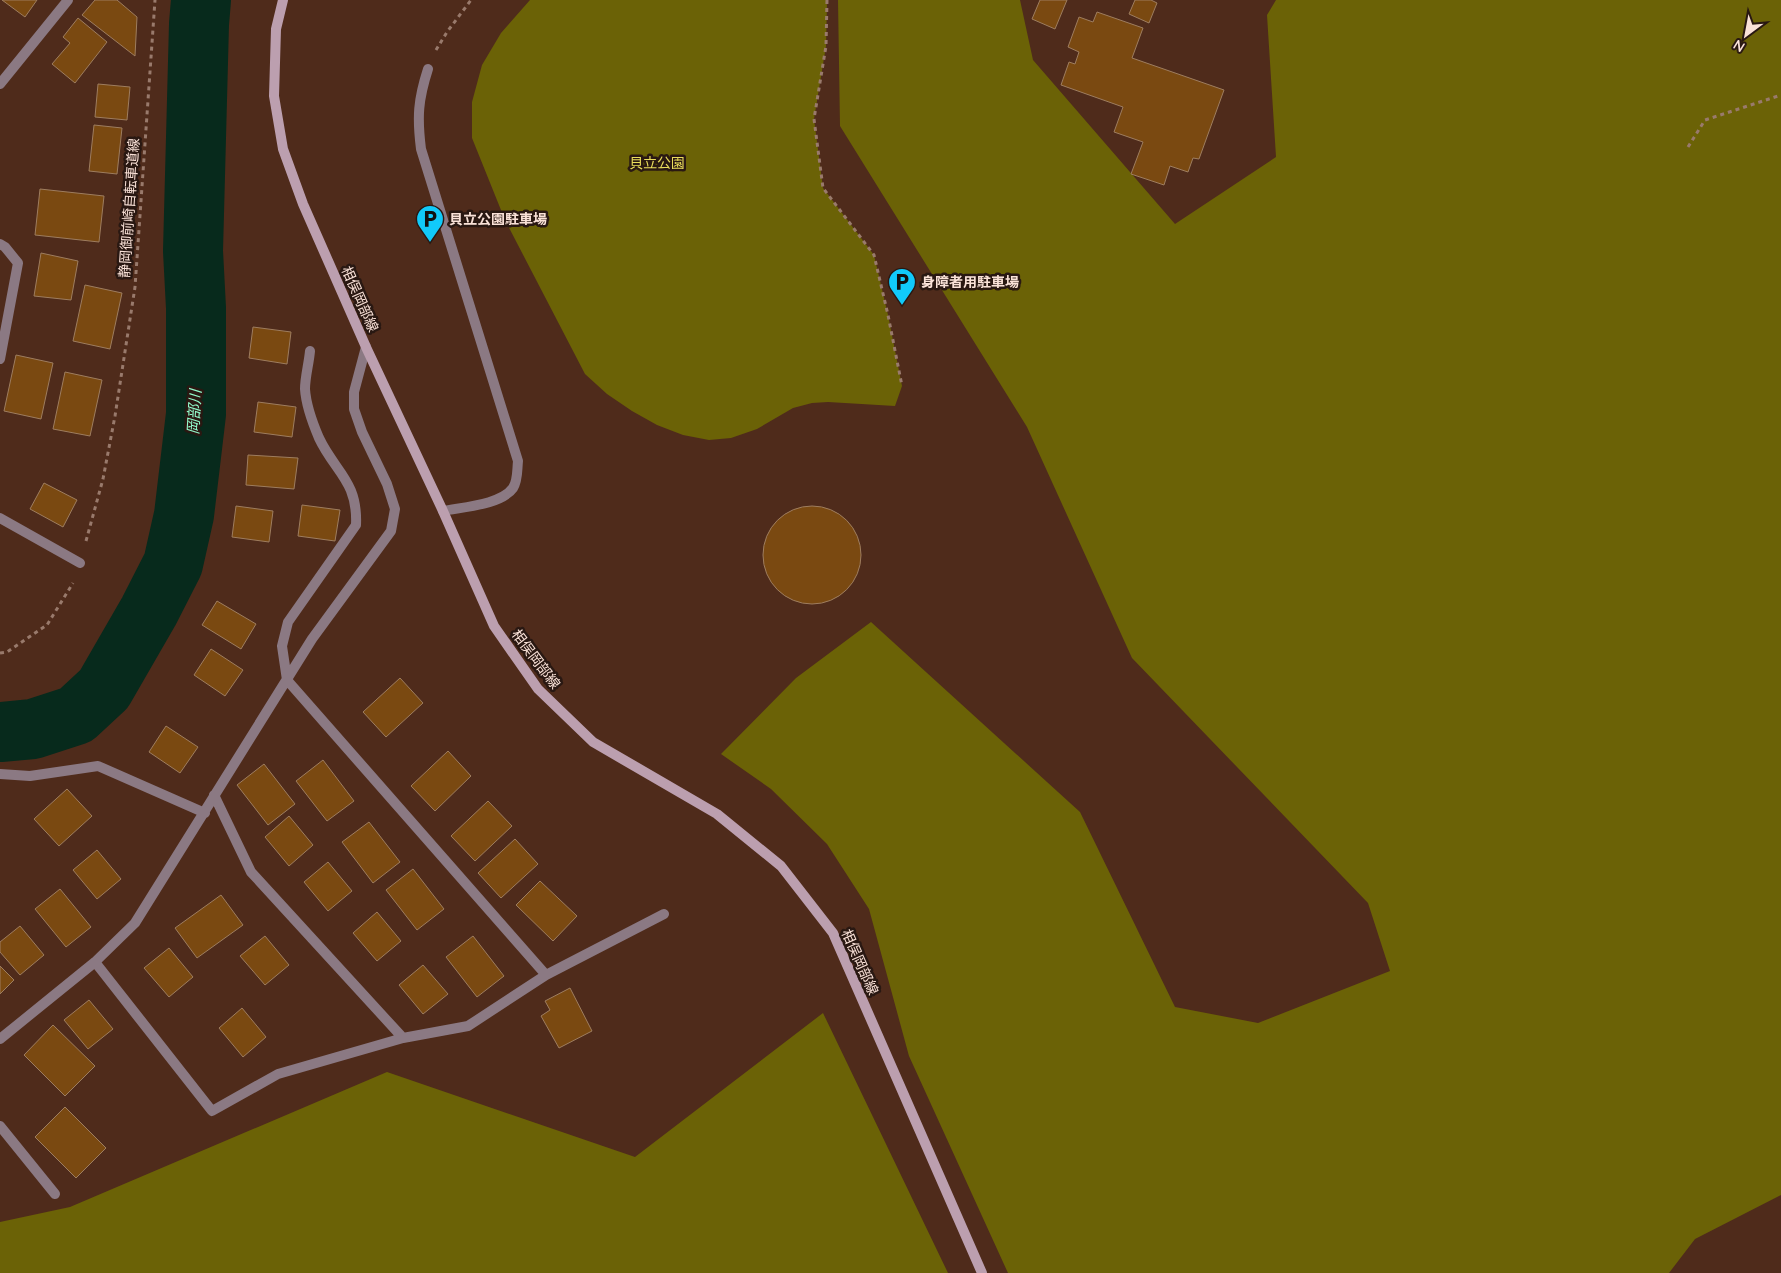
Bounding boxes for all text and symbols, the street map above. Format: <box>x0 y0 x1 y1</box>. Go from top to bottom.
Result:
north arrow <box>1721 10 1771 60</box>
text: N <box>1730 36 1748 56</box>
street label: 静岡御前崎自転車道線 <box>115 138 143 278</box>
park label: 貝立公園 <box>629 154 685 172</box>
parking icon: 貝立公園駐車場 <box>415 204 445 243</box>
place label: 貝立公園駐車場 <box>449 210 547 228</box>
street label: 相俣岡部線 <box>338 263 382 335</box>
parking icon: 身障者用駐車場 <box>887 267 917 306</box>
place label: 身障者用駐車場 <box>921 273 1019 291</box>
water label: 岡部川 <box>183 387 205 435</box>
street label: 相俣岡部線 <box>508 626 564 692</box>
street label: 相俣岡部線 <box>838 926 882 998</box>

